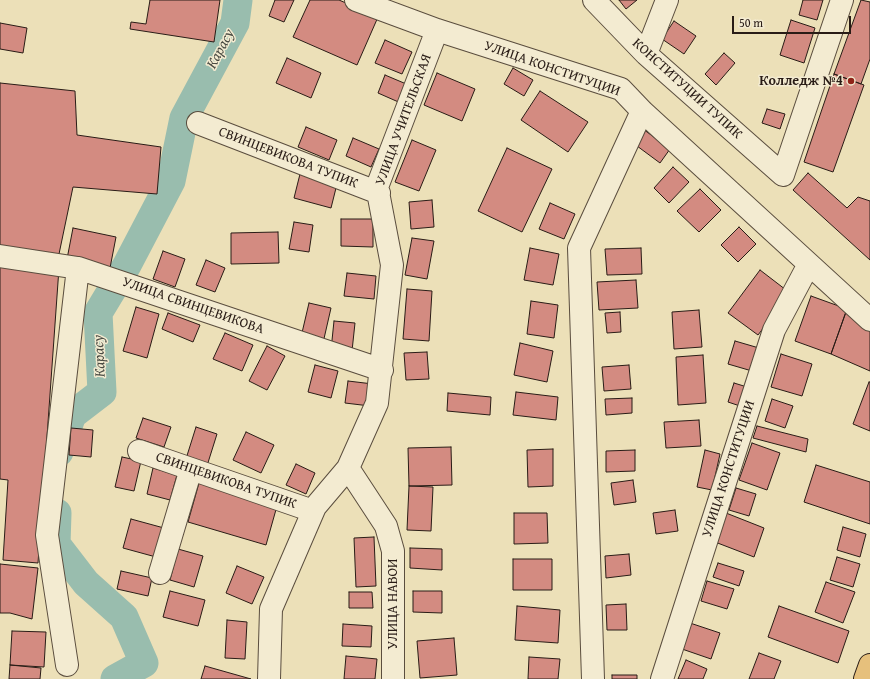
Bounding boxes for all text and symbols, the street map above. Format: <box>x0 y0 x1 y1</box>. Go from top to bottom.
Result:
scale bar <box>734 8 853 34</box>
text: 50 m <box>739 14 763 31</box>
water label: Карасу <box>203 26 239 72</box>
street label: КОНСТИТУЦИИ ТУПИК <box>629 35 745 143</box>
street label: УЛИЦА КОНСТИТУЦИИ <box>482 38 622 100</box>
street label: УЛИЦА УЧИТЕЛЬСКАЯ <box>372 52 436 188</box>
place label: Колледж №4 <box>759 73 843 89</box>
marker: Колледж №4 <box>846 76 856 86</box>
street label: СВИНЦЕВИКОВА ТУПИК <box>216 124 360 192</box>
street label: УЛИЦА СВИНЦЕВИКОВА <box>120 274 266 338</box>
water label: Карасу <box>90 334 110 378</box>
street label: УЛИЦА КОНСТИТУЦИИ <box>699 398 759 540</box>
street label: СВИНЦЕВИКОВА ТУПИК <box>153 449 299 513</box>
street label: УЛИЦА НАВОИ <box>385 558 401 650</box>

